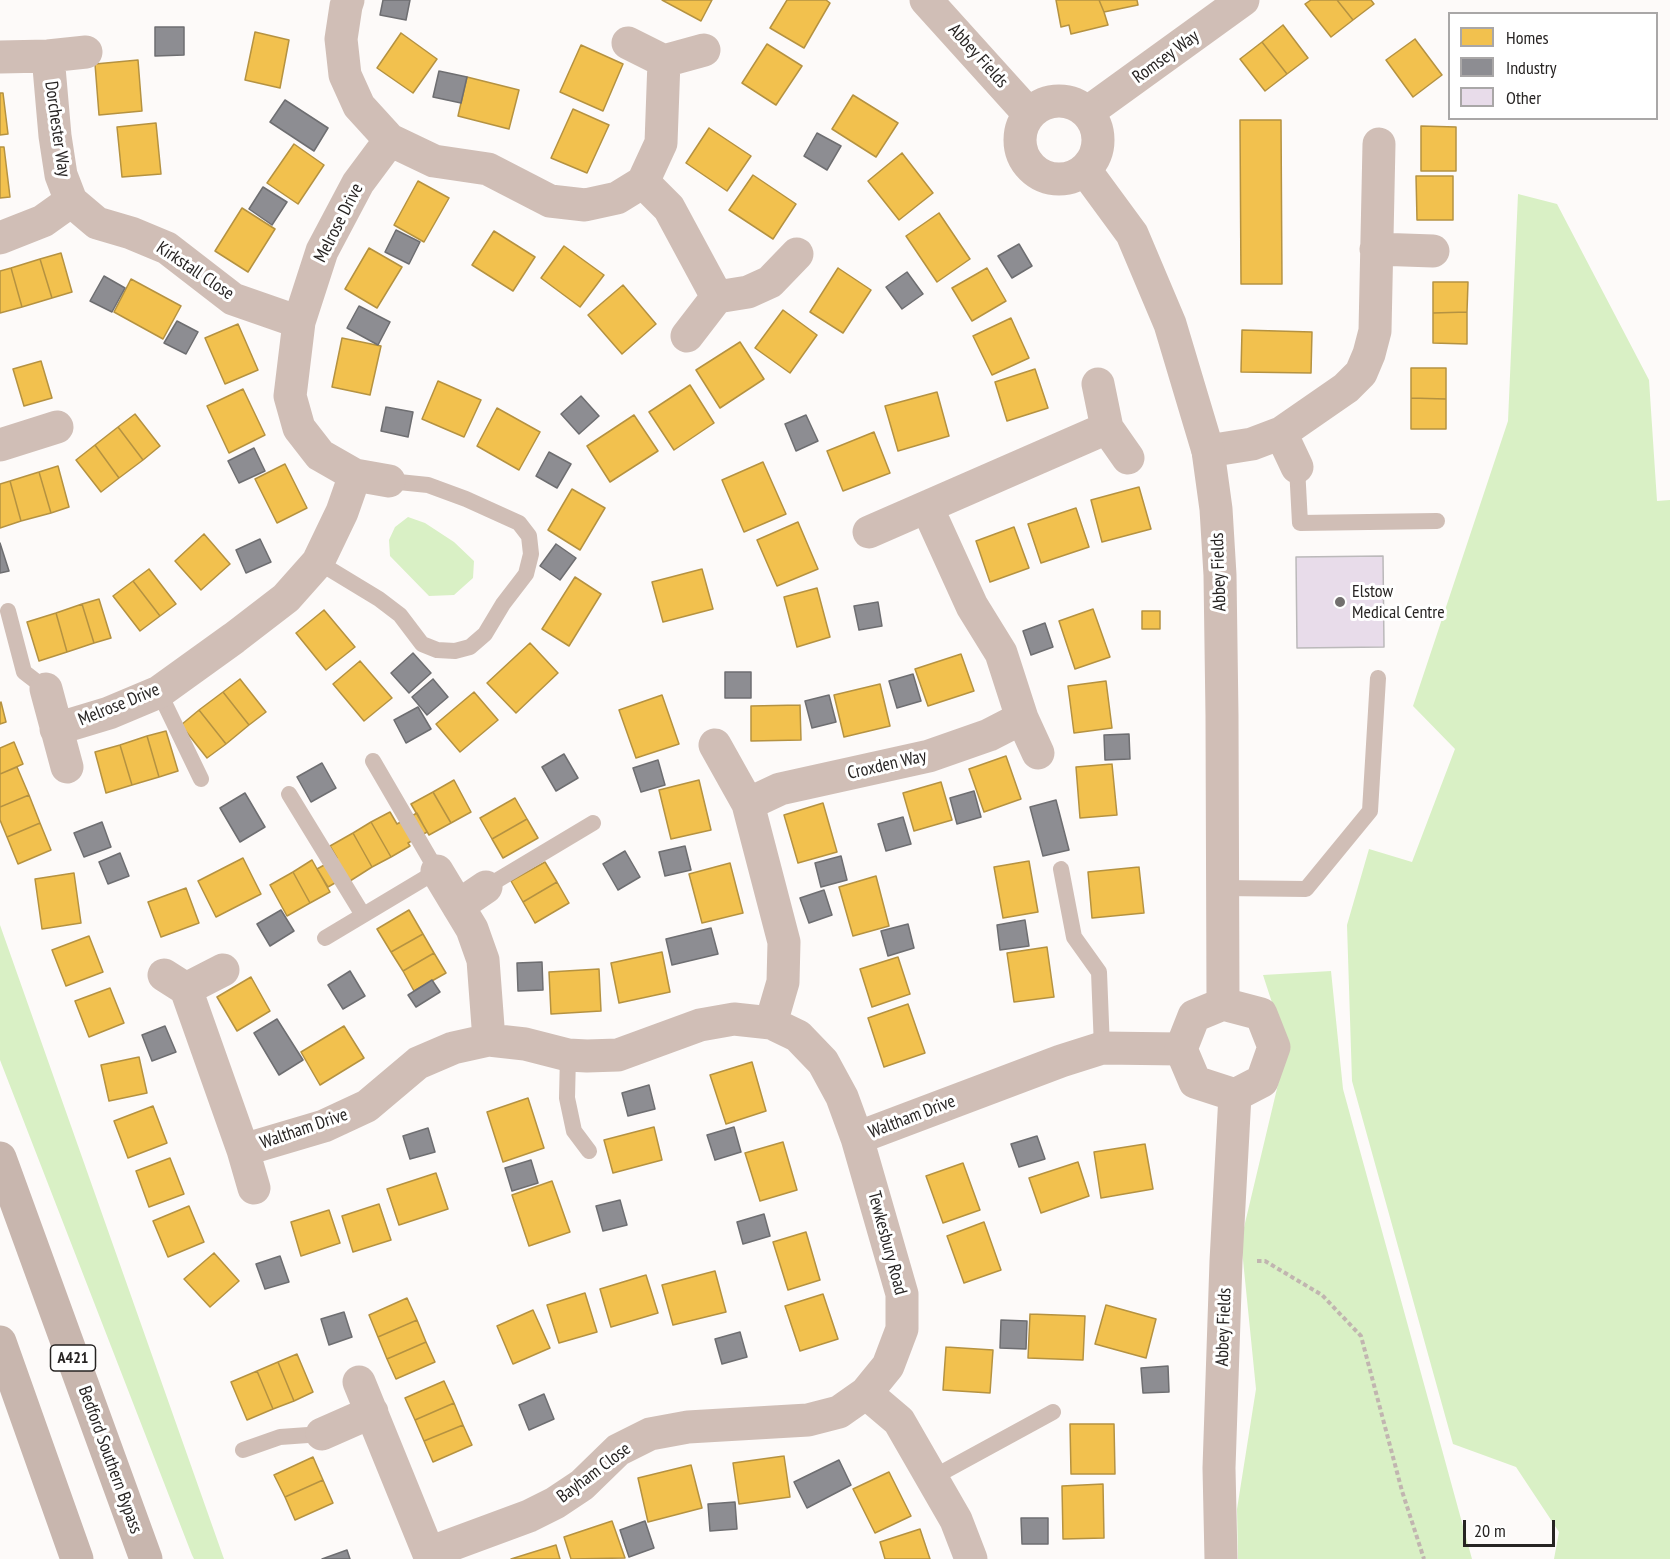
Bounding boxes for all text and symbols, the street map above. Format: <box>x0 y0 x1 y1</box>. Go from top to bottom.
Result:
legend <box>1448 12 1658 120</box>
street label: Abbey Fields <box>944 20 1012 92</box>
street label: Romsey Way <box>1129 26 1203 88</box>
text: Homes <box>1506 26 1549 49</box>
text: Industry <box>1506 56 1556 79</box>
street label: Dorchester Way <box>40 80 74 178</box>
text: Other <box>1506 86 1541 109</box>
street label: Melrose Drive <box>310 180 368 266</box>
street label: Kirkstall Close <box>152 237 238 305</box>
street label: Abbey Fields <box>1207 532 1231 612</box>
place label: Elstow Medical Centre <box>1352 581 1445 624</box>
marker: Elstow Medical Centre <box>1333 595 1347 609</box>
street label: Melrose Drive <box>75 679 163 731</box>
street label: Croxden Way <box>846 745 928 785</box>
street label: Waltham Drive <box>866 1091 958 1143</box>
street label: Waltham Drive <box>257 1104 351 1154</box>
street label: Tewkesbury Road <box>863 1189 911 1297</box>
street label: Abbey Fields <box>1212 1287 1236 1367</box>
road number: A421 <box>50 1345 96 1371</box>
street label: Bedford Southern Bypass <box>73 1383 147 1537</box>
street label: Bayham Close <box>553 1438 635 1508</box>
scale bar <box>1466 1508 1558 1546</box>
text: 20 m <box>1474 1519 1506 1542</box>

